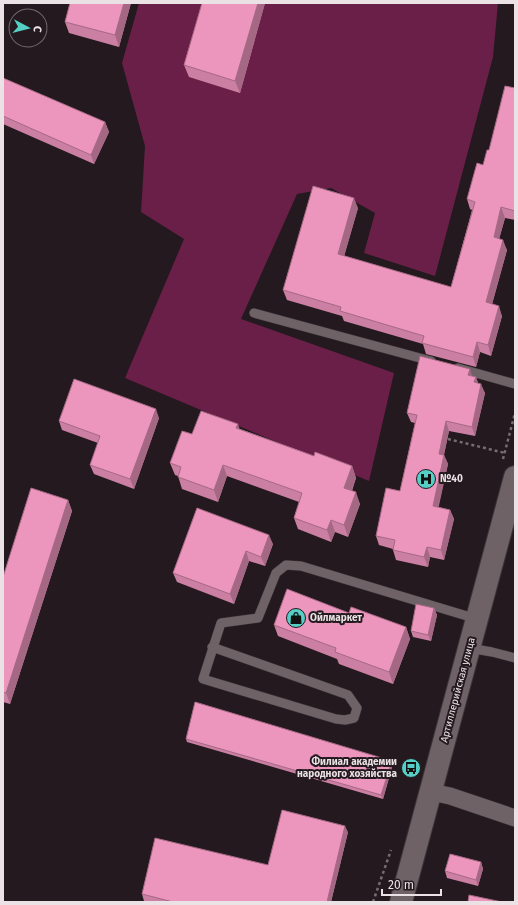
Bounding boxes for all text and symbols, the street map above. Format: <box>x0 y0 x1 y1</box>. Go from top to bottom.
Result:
north arrow <box>8 8 48 48</box>
text: С <box>31 25 44 34</box>
hospital icon: №40 <box>415 468 437 490</box>
place label: №40 <box>440 473 463 485</box>
shop icon: Ойлмаркет <box>285 607 307 629</box>
place label: Ойлмаркет <box>310 612 362 624</box>
street label: Артиллерийская улица <box>438 636 478 744</box>
place label: Филиал академии народного хозяйства <box>297 756 398 780</box>
bus stop icon: Филиал академии народного хозяйства <box>400 757 422 779</box>
scale bar <box>382 871 441 897</box>
text: 20 m <box>388 878 414 892</box>

